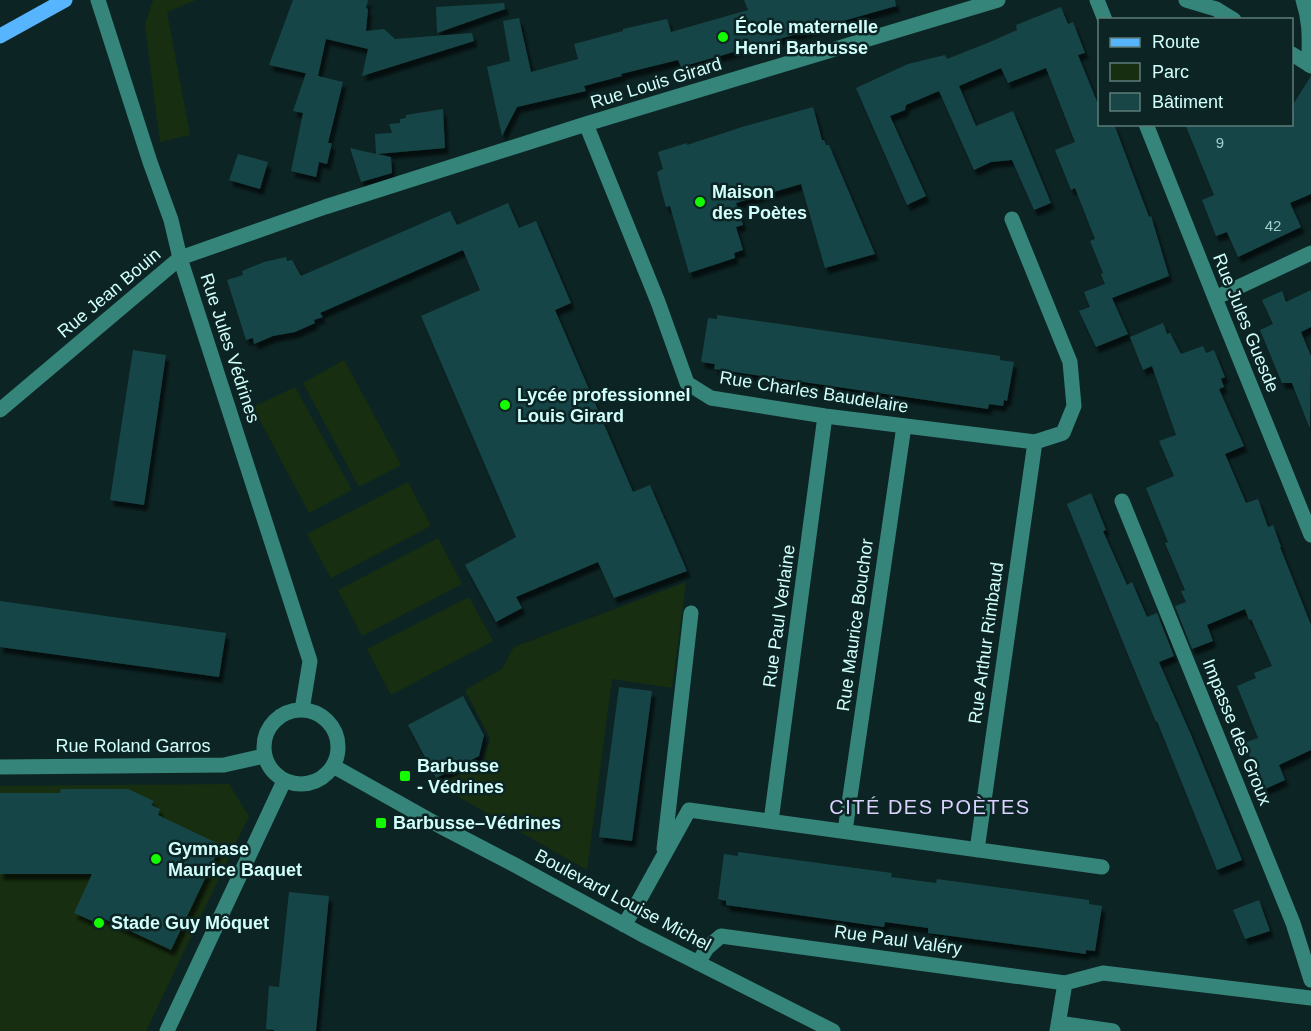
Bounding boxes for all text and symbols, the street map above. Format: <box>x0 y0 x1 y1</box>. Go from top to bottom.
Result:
place label: École maternelle Henri Barbusse <box>735 16 878 58</box>
legend <box>1098 18 1293 126</box>
marker: École maternelle Henri Barbusse <box>716 30 730 44</box>
text: Route <box>1152 32 1200 52</box>
street label: Rue Louis Girard <box>588 54 724 112</box>
text: Parc <box>1152 62 1189 82</box>
text: Bâtiment <box>1152 92 1223 112</box>
house number: 9 <box>1216 134 1224 151</box>
place label: Maison des Poètes <box>712 182 807 223</box>
marker: Maison des Poètes <box>693 195 707 209</box>
house number: 42 <box>1265 217 1281 234</box>
street label: Rue Jean Bouin <box>54 244 164 342</box>
street label: Rue Jules Guesde <box>1209 251 1283 395</box>
street label: Rue Jules Védrines <box>196 271 264 425</box>
street label: Rue Charles Baudelaire <box>718 367 910 417</box>
place label: Lycée professionnel Louis Girard <box>517 385 690 426</box>
marker: Lycée professionnel Louis Girard <box>498 398 512 412</box>
street label: Rue Maurice Bouchor <box>833 537 877 713</box>
street label: Rue Paul Verlaine <box>759 543 799 689</box>
street label: Rue Arthur Rimbaud <box>965 561 1007 725</box>
street label: Impasse des Groux <box>1198 656 1276 808</box>
street label: Rue Roland Garros <box>55 736 211 756</box>
place label: Barbusse - Védrines <box>417 756 504 797</box>
marker: Barbusse - Védrines <box>398 769 412 783</box>
district label: CITÉ DES POÈTES <box>829 796 1031 818</box>
place label: Barbusse–Védrines <box>393 813 561 833</box>
marker: Barbusse–Védrines <box>374 816 388 830</box>
place label: Gymnase Maurice Baquet <box>168 839 302 880</box>
street label: Boulevard Louise Michel <box>532 845 714 955</box>
marker: Gymnase Maurice Baquet <box>149 852 163 866</box>
place label: Stade Guy Môquet <box>111 913 269 933</box>
marker: Stade Guy Môquet <box>92 916 106 930</box>
street label: Rue Paul Valéry <box>833 921 963 959</box>

